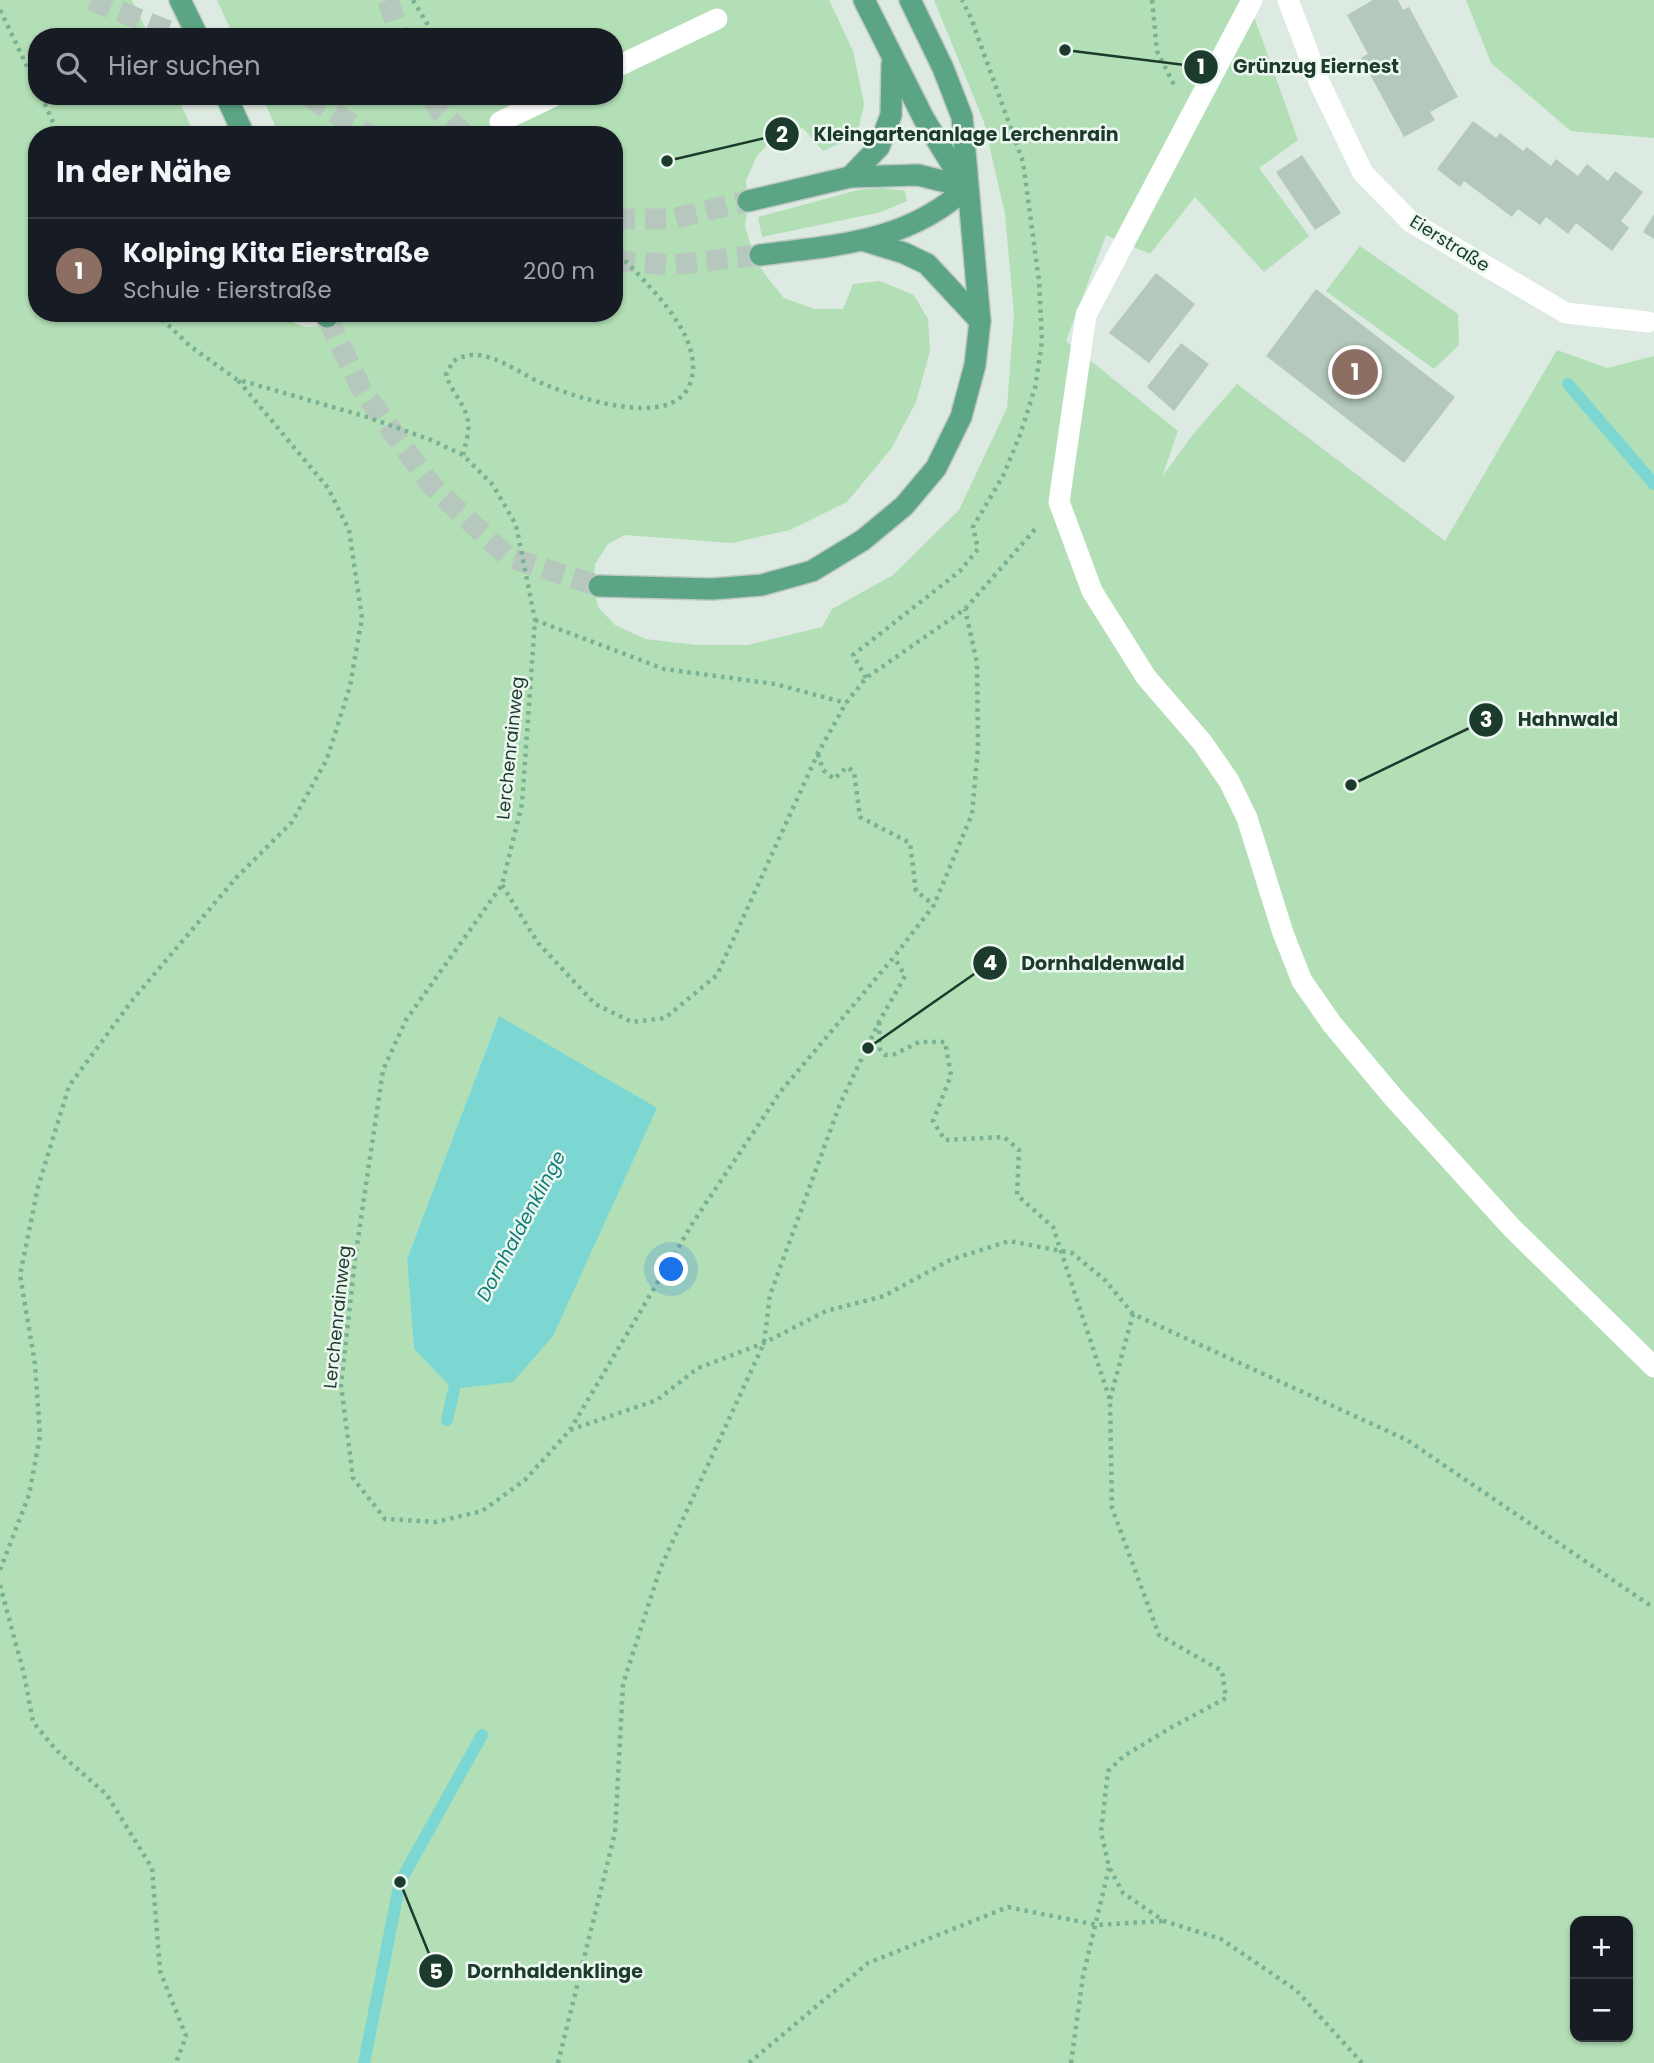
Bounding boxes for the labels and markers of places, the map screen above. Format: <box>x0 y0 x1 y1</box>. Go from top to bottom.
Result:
callout: Grünzug Eiernest <box>1184 47 1413 87</box>
callout: Kleingartenanlage Lerchenrain <box>764 114 1132 154</box>
pin: 1 <box>1332 346 1378 398</box>
callout: Hahnwald <box>1468 700 1632 740</box>
callout: Dornhaldenwald <box>972 943 1199 983</box>
callout: Dornhaldenklinge <box>418 1951 657 1991</box>

